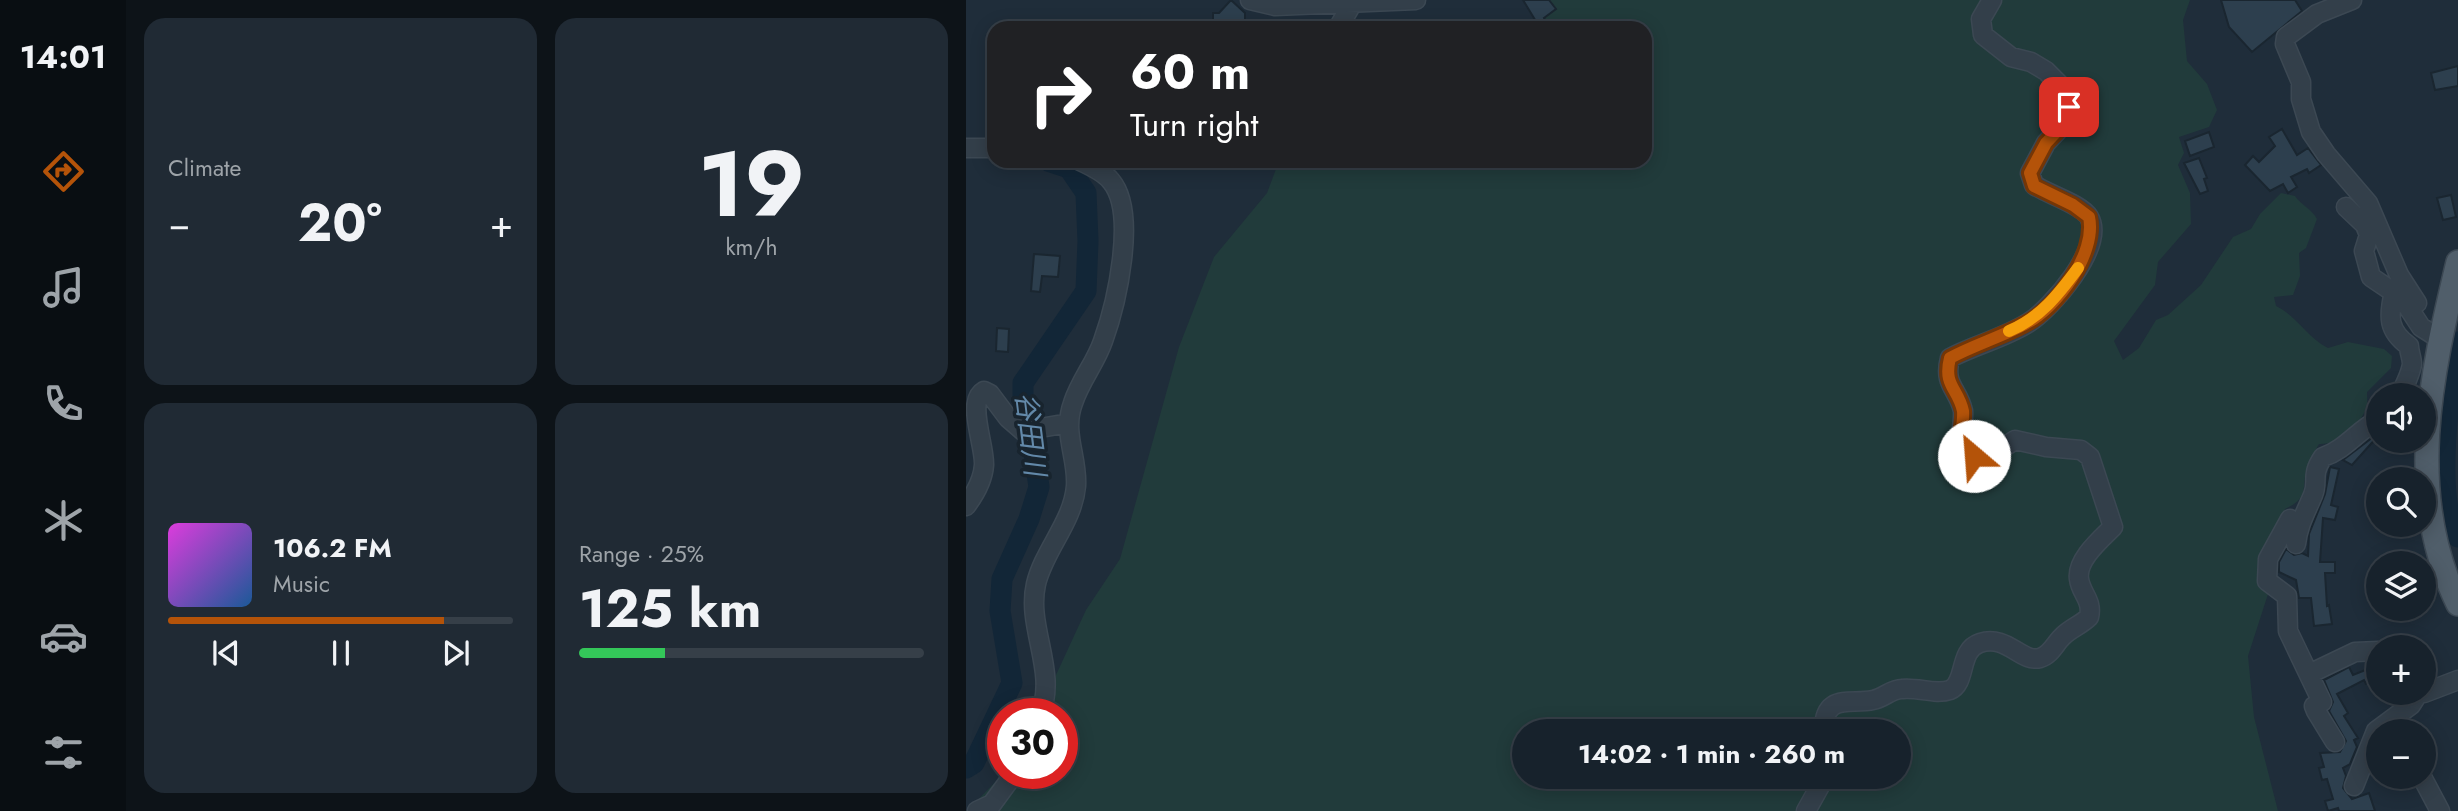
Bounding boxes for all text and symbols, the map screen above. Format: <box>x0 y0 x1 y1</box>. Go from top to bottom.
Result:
text: 14:01 <box>20 34 106 80</box>
text: 60 m <box>1130 37 1250 107</box>
icon: right <box>1015 49 1106 140</box>
pin <box>2039 77 2099 137</box>
icon: arrive <box>2050 88 2088 126</box>
text: Turn right <box>1130 102 1259 148</box>
text: 19 <box>698 119 805 250</box>
icon: directions <box>39 147 88 196</box>
text: Climate <box>168 151 241 185</box>
text: 20° <box>298 185 382 261</box>
text: − <box>168 196 190 251</box>
text: + <box>490 196 513 251</box>
text: km/h <box>726 230 777 264</box>
icon: music <box>39 263 88 312</box>
icon: phone <box>39 379 88 428</box>
map controls <box>2366 383 2436 789</box>
button: sound <box>2366 383 2436 453</box>
water label: 谷田川 <box>1005 390 1056 481</box>
position arrow <box>1937 419 2011 493</box>
button: search <box>2366 467 2436 537</box>
icon: climate <box>39 496 88 545</box>
text: 106.2 FM <box>273 529 392 567</box>
text: Range · 25% <box>579 537 704 571</box>
button: layers <box>2366 551 2436 621</box>
text: Music <box>273 567 330 601</box>
text: 125 km <box>579 571 761 647</box>
icon: car <box>39 612 88 661</box>
icon: previous <box>207 634 245 672</box>
icon: pause <box>322 634 360 672</box>
icon: next <box>437 634 475 672</box>
button: + <box>2366 635 2436 705</box>
speed limit sign: 30 <box>987 698 1078 789</box>
button: − <box>2366 719 2436 789</box>
icon: filters <box>39 728 88 777</box>
text: 14:02 · 1 min · 260 m <box>1578 735 1845 773</box>

